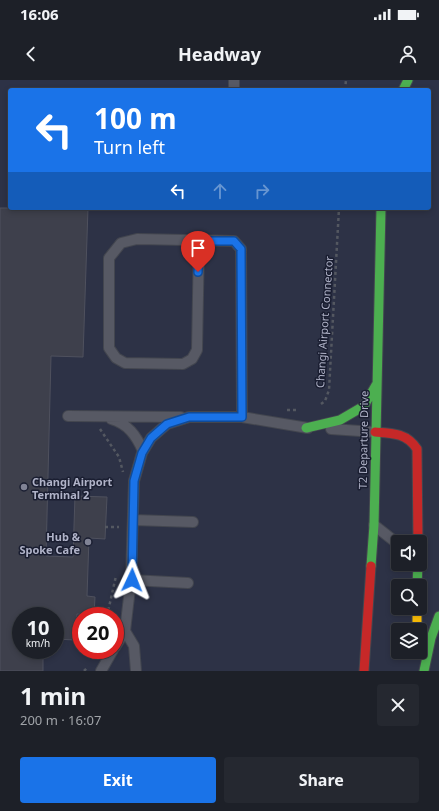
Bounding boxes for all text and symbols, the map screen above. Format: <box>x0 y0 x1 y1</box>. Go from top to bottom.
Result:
text: 16:06 <box>20 4 59 24</box>
text: Headway <box>178 42 261 66</box>
icon: back <box>20 43 42 65</box>
icon: person <box>397 43 419 65</box>
text: 100 m <box>94 99 177 137</box>
icon: left <box>28 104 80 156</box>
text: Turn left <box>94 135 165 159</box>
icon: left <box>167 180 189 202</box>
icon: ahead <box>209 180 231 202</box>
icon: right <box>251 180 273 202</box>
pin <box>181 231 215 272</box>
icon: arrive <box>187 237 209 259</box>
street label: Changi Airport Connector <box>312 255 336 388</box>
street label: T2 Departure Drive <box>355 391 371 489</box>
place label: Changi Airport Terminal 2 <box>32 474 113 502</box>
marker: Changi Airport Terminal 2 <box>19 482 29 492</box>
place label: Hub & Spoke Cafe <box>19 529 81 557</box>
map controls <box>391 535 427 659</box>
button: sound <box>391 535 427 571</box>
marker: Hub & Spoke Cafe <box>83 537 93 547</box>
position arrow <box>111 559 153 601</box>
button: search <box>391 579 427 615</box>
speed limit sign: 20 <box>72 607 124 659</box>
text: 10 <box>27 614 49 641</box>
button: layers <box>391 623 427 659</box>
text: km/h <box>26 636 50 650</box>
text: 1 min <box>20 679 86 712</box>
button: close <box>377 684 419 726</box>
text: 200 m · 16:07 <box>20 711 101 729</box>
button: Exit <box>20 757 216 803</box>
button: Share <box>224 757 419 803</box>

